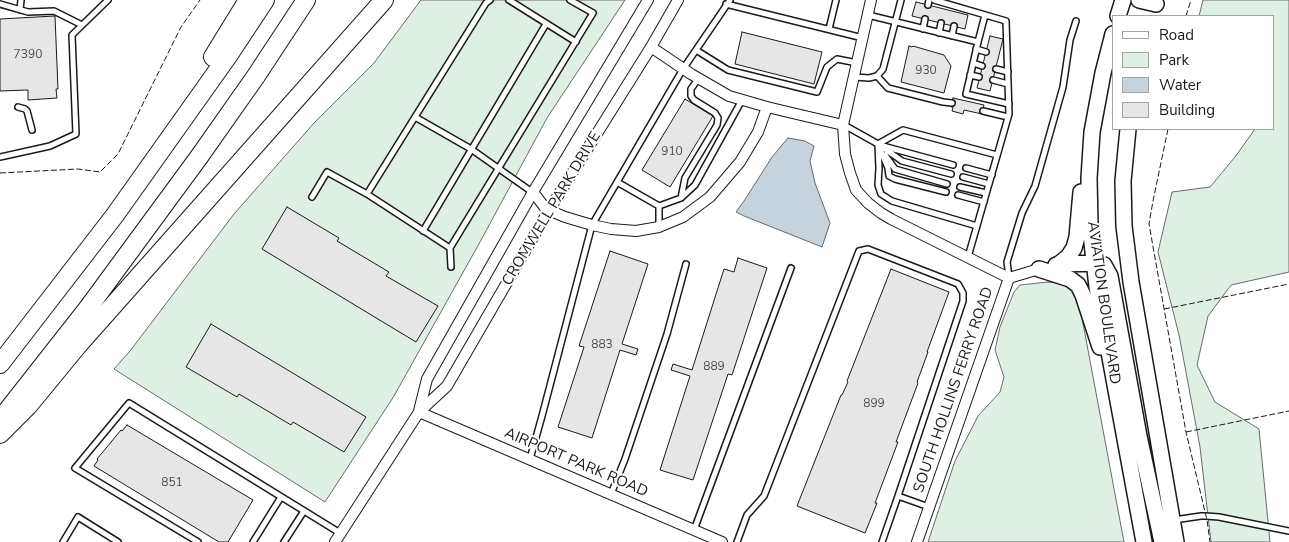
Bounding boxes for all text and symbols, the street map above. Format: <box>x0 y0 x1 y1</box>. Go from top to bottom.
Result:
legend <box>1112 15 1274 130</box>
text: Road <box>1159 25 1194 45</box>
house number: 7390 <box>14 48 42 62</box>
text: Park <box>1159 50 1189 70</box>
house number: 930 <box>915 64 937 78</box>
text: Water <box>1159 75 1201 95</box>
text: Building <box>1159 100 1215 120</box>
street label: CROMWELL PARK DRIVE <box>499 129 605 289</box>
house number: 910 <box>661 145 683 159</box>
street label: AVIATION BOULEVARD <box>1083 220 1123 386</box>
street label: SOUTH HOLLINS FERRY ROAD <box>910 285 998 495</box>
house number: 883 <box>591 338 613 352</box>
house number: 889 <box>703 360 725 374</box>
house number: 899 <box>863 397 885 411</box>
street label: AIRPORT PARK ROAD <box>501 425 651 501</box>
house number: 851 <box>161 476 183 490</box>

